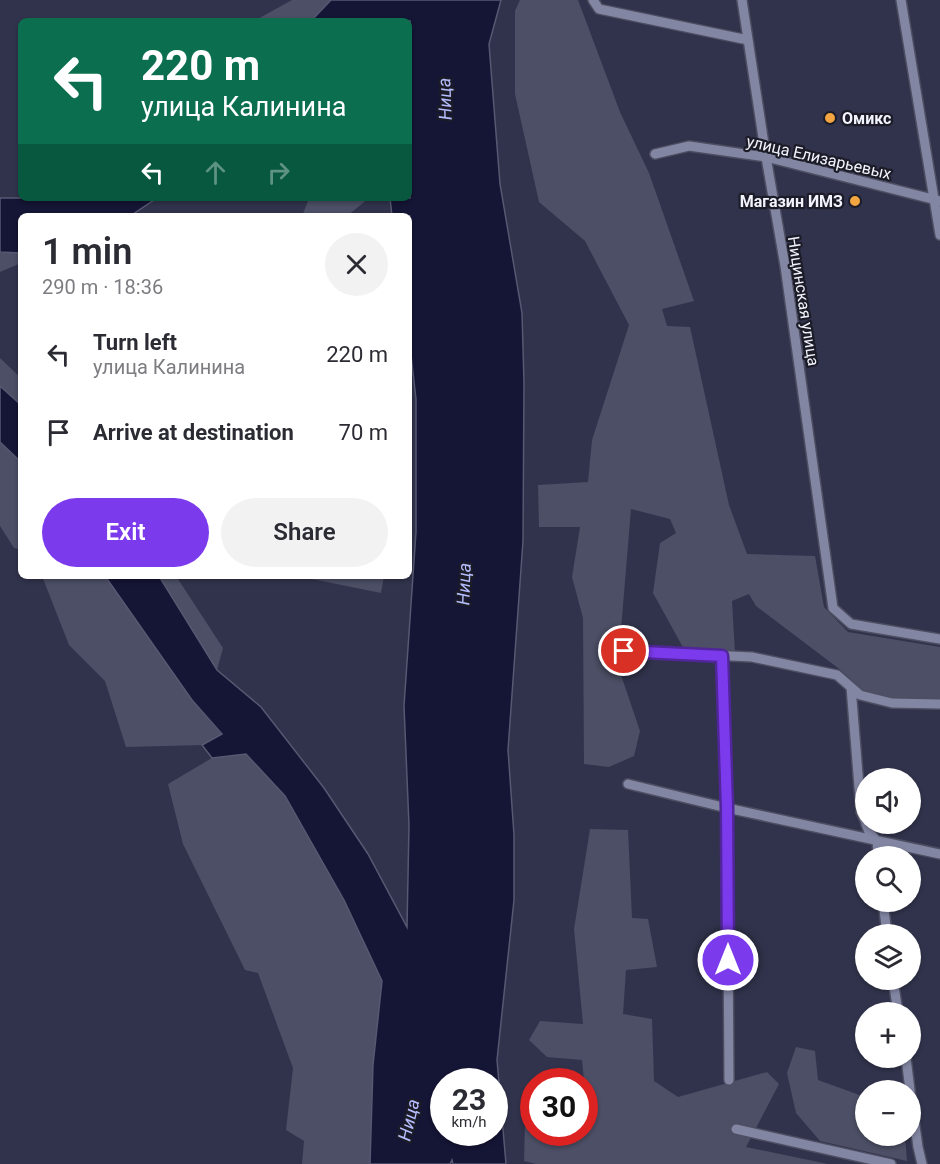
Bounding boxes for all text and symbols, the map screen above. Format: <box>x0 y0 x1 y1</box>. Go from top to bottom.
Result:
text: 220 m <box>141 41 260 90</box>
icon: left <box>42 42 120 120</box>
water label: Ница <box>433 77 456 121</box>
text: улица Калинина <box>141 91 346 123</box>
place label: Омикс <box>842 109 891 128</box>
marker: Омикс <box>823 111 837 125</box>
street label: улица Елизарьевых <box>745 132 893 183</box>
icon: left <box>136 156 169 189</box>
icon: ahead <box>199 156 232 189</box>
icon: right <box>262 156 295 189</box>
place label: Магазин ИМЗ <box>740 192 843 211</box>
marker: Магазин ИМЗ <box>848 194 862 208</box>
text: 1 min <box>42 231 132 273</box>
button: close <box>325 233 388 296</box>
street label: Ницинская улица <box>784 235 823 367</box>
text: 290 m · 18:36 <box>42 275 163 299</box>
text: Turn left <box>93 330 177 355</box>
icon: left <box>42 338 75 371</box>
text: 220 m <box>326 342 388 367</box>
text: улица Калинина <box>93 355 245 379</box>
icon: arrive <box>42 416 75 449</box>
text: Arrive at destination <box>93 420 294 445</box>
text: 70 m <box>339 420 388 445</box>
button: Exit <box>42 498 209 567</box>
button: Share <box>221 498 388 567</box>
water label: Ница <box>452 562 475 606</box>
pin <box>598 625 649 676</box>
icon: arrive <box>607 634 640 667</box>
map controls <box>855 768 921 1146</box>
button: sound <box>855 768 921 834</box>
button: search <box>855 846 921 912</box>
button: layers <box>855 924 921 990</box>
position arrow <box>696 928 760 992</box>
button: + <box>855 1002 921 1068</box>
speed limit sign: 30 <box>520 1068 598 1146</box>
button: − <box>855 1080 921 1146</box>
text: 23 <box>452 1082 486 1117</box>
water label: Ница <box>394 1097 424 1143</box>
text: km/h <box>451 1113 487 1131</box>

